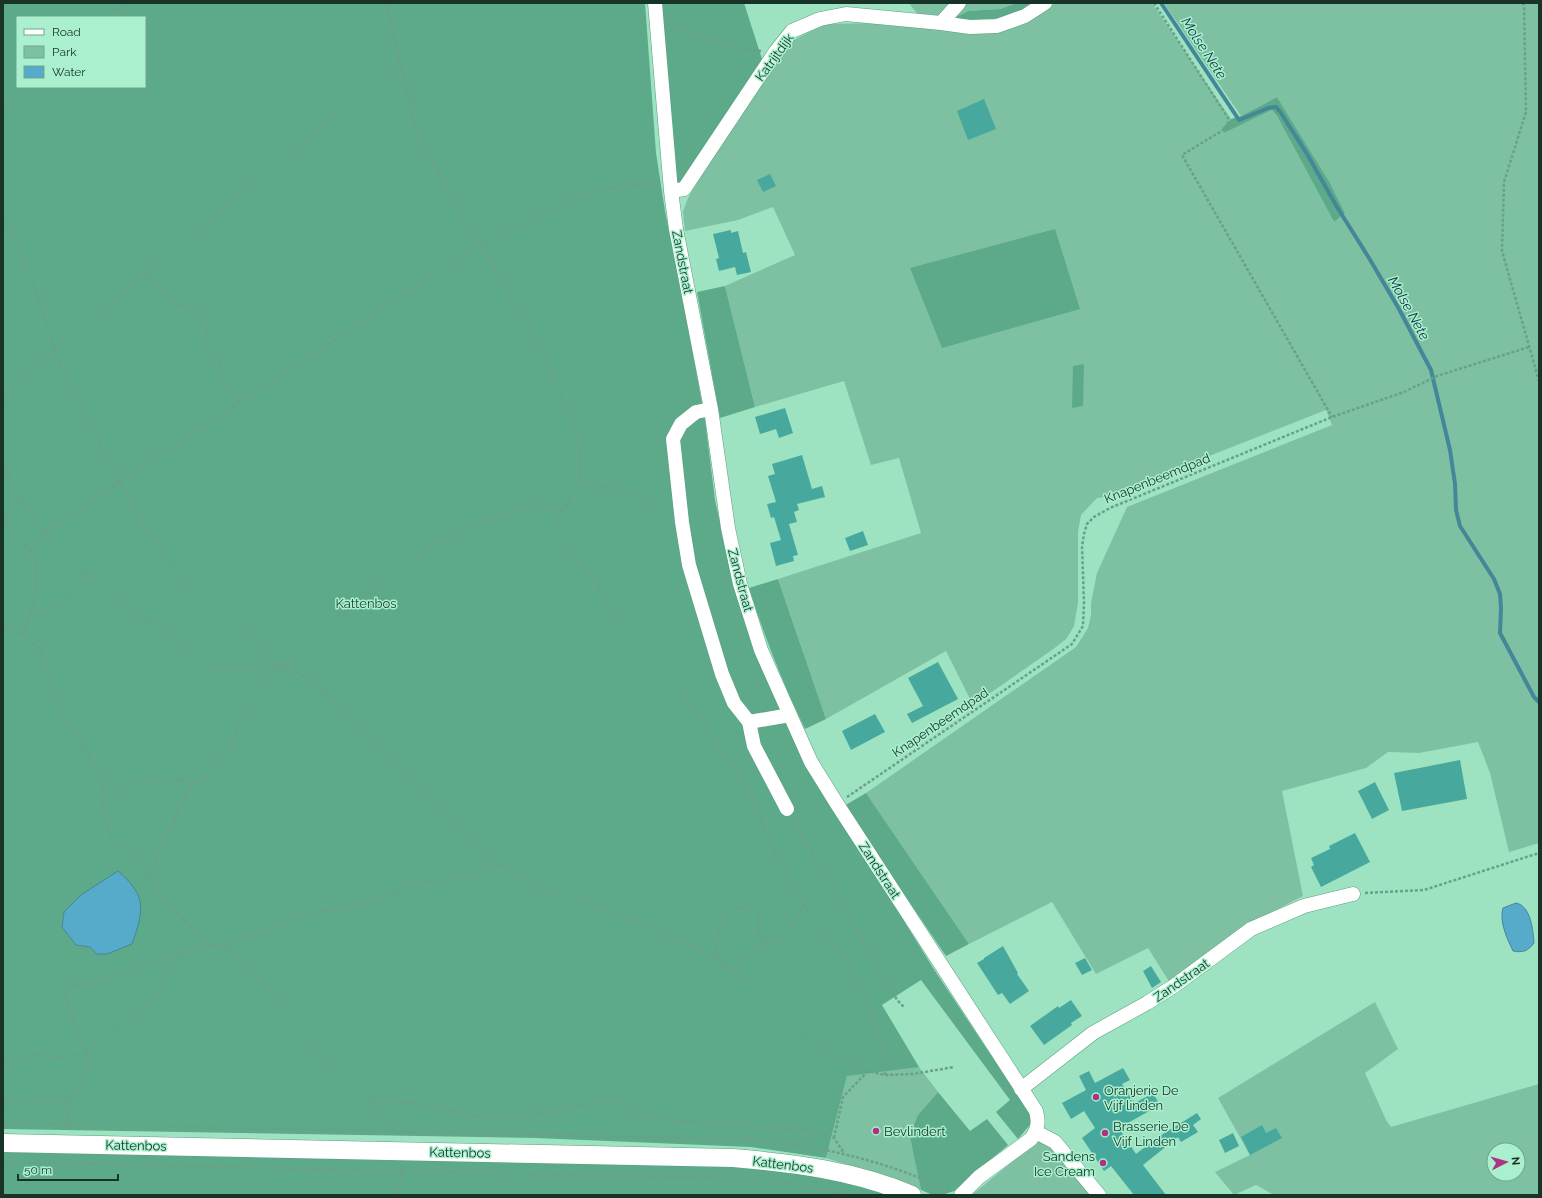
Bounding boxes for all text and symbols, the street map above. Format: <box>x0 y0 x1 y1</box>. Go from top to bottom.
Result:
water label: Molse Nete <box>1178 14 1230 82</box>
legend <box>16 16 146 88</box>
text: Road <box>52 25 81 39</box>
street label: Katrijtdijk <box>752 31 797 84</box>
text: Park <box>52 45 77 59</box>
text: Water <box>52 65 86 79</box>
street label: Zandstraat <box>669 229 696 296</box>
water label: Molse Nete <box>1385 273 1433 343</box>
street label: Knapenbeemdpad <box>1102 450 1212 507</box>
street label: Zandstraat <box>725 547 756 614</box>
park label: Kattenbos <box>335 596 397 611</box>
street label: Knapenbeemdpad <box>889 685 991 760</box>
street label: Zandstraat <box>856 839 904 902</box>
street label: Zandstraat <box>1151 955 1213 1005</box>
place label: Oranjerie De Vijf linden <box>1104 1083 1179 1113</box>
marker: Oranjerie De Vijf linden <box>1091 1092 1101 1102</box>
place label: Brasserie De Vijf Linden <box>1113 1119 1189 1149</box>
place label: Bevlindert <box>884 1124 946 1139</box>
marker: Bevlindert <box>871 1126 881 1136</box>
marker: Brasserie De Vijf Linden <box>1100 1128 1110 1138</box>
street label: Kattenbos <box>105 1137 167 1154</box>
north arrow <box>1486 1142 1526 1182</box>
street label: Kattenbos <box>429 1144 491 1161</box>
place label: Sandens Ice Cream <box>1034 1149 1095 1179</box>
street label: Kattenbos <box>752 1153 814 1176</box>
scale bar <box>18 1156 118 1182</box>
text: N <box>1509 1156 1522 1166</box>
marker: Sandens Ice Cream <box>1098 1158 1108 1168</box>
text: 50 m <box>24 1163 52 1177</box>

